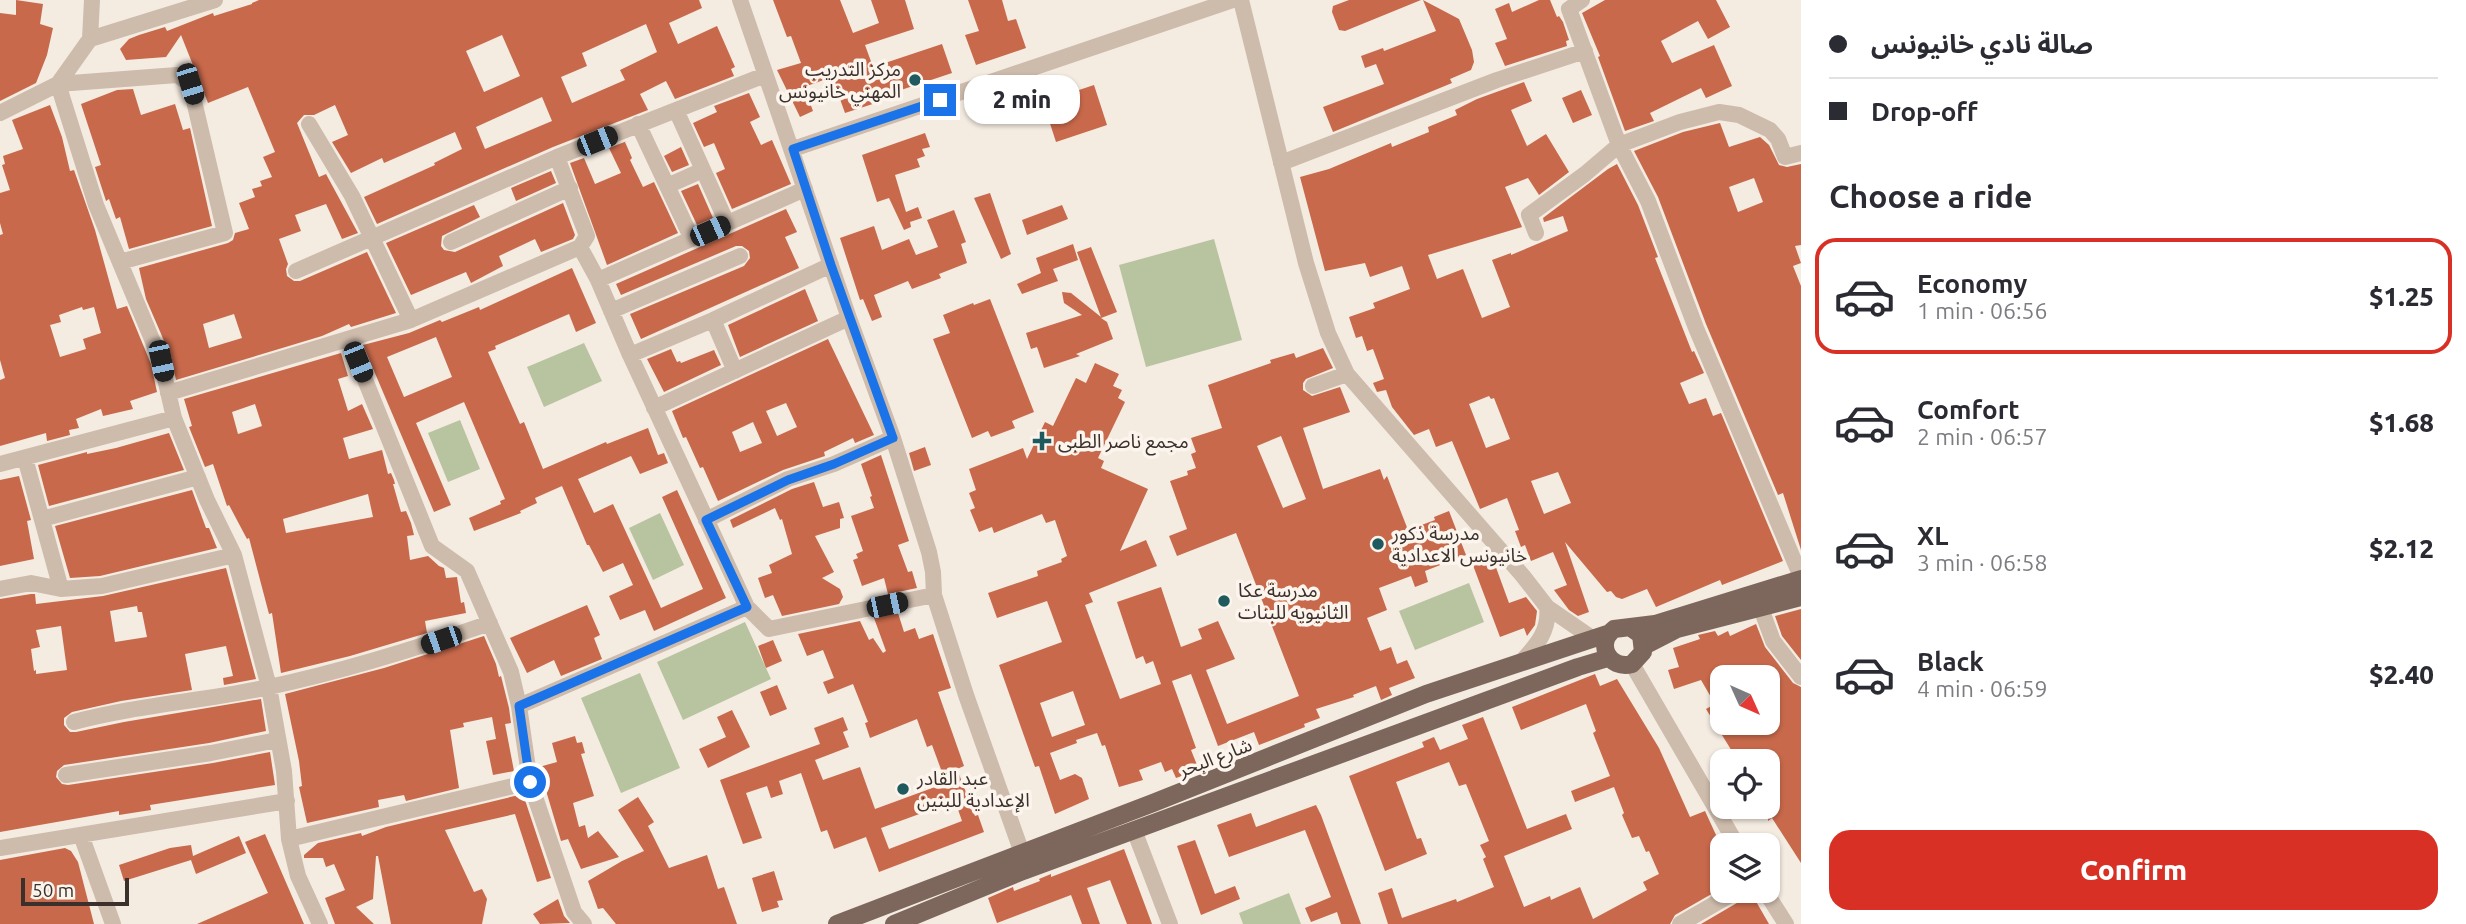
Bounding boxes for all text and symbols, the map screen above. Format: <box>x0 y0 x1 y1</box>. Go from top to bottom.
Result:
text: صالة نادي خانيونس <box>1871 29 2093 58</box>
place label: مركز التدريب المهني خانيونس <box>779 58 901 106</box>
car <box>174 61 207 107</box>
marker: مركز التدريب المهني خانيونس <box>907 72 923 88</box>
callout: 2 min <box>964 76 1080 124</box>
route end <box>924 84 956 116</box>
text: 2 min <box>993 87 1051 112</box>
text: Drop-off <box>1871 97 1978 126</box>
car <box>574 123 621 159</box>
text: Choose a ride <box>1829 178 2032 214</box>
car <box>687 213 734 249</box>
icon: car <box>1833 265 1896 328</box>
text: Economy <box>1917 269 2027 298</box>
text: $1.25 <box>2369 282 2434 311</box>
text: 1 min · 06:56 <box>1917 298 2048 323</box>
car <box>147 338 176 384</box>
car <box>341 339 376 385</box>
icon: car <box>1833 391 1896 454</box>
text: Comfort <box>1917 395 2020 424</box>
text: $1.68 <box>2369 408 2434 437</box>
text: 2 min · 06:57 <box>1917 424 2048 449</box>
place label: مجمع ناصر الطبى <box>1058 430 1189 456</box>
marker: مجمع ناصر الطبى <box>1032 431 1052 451</box>
icon: car <box>1833 517 1896 580</box>
text: XL <box>1917 521 1948 550</box>
place label: مدرسة ذكور خانيونس الاعدادية <box>1391 522 1527 567</box>
text: $2.12 <box>2369 534 2434 563</box>
marker: مدرسة ذكور خانيونس الاعدادية <box>1370 536 1386 552</box>
text: 3 min · 06:58 <box>1917 550 2048 575</box>
place label: مدرسة عكا الثانيويه للبنات <box>1238 579 1349 624</box>
car <box>865 590 910 620</box>
marker: مدرسة عكا الثانيويه للبنات <box>1216 593 1232 609</box>
car <box>418 623 465 657</box>
icon: car <box>1833 643 1896 706</box>
text: Black <box>1917 647 1984 676</box>
text: $2.40 <box>2369 660 2434 689</box>
north arrow <box>1710 665 1780 735</box>
map controls <box>1710 665 1780 903</box>
text: 4 min · 06:59 <box>1917 676 2048 701</box>
street label: شارع البحر <box>1174 733 1256 784</box>
button: locate <box>1710 749 1780 819</box>
route start <box>514 766 546 798</box>
place label: عبد القادر الإعدادية للبنين <box>916 767 1030 813</box>
marker: عبد القادر الإعدادية للبنين <box>895 781 911 797</box>
button: Confirm <box>1829 830 2438 910</box>
button: layers <box>1710 833 1780 903</box>
scale bar <box>21 875 130 907</box>
text: 50 m <box>32 879 74 901</box>

